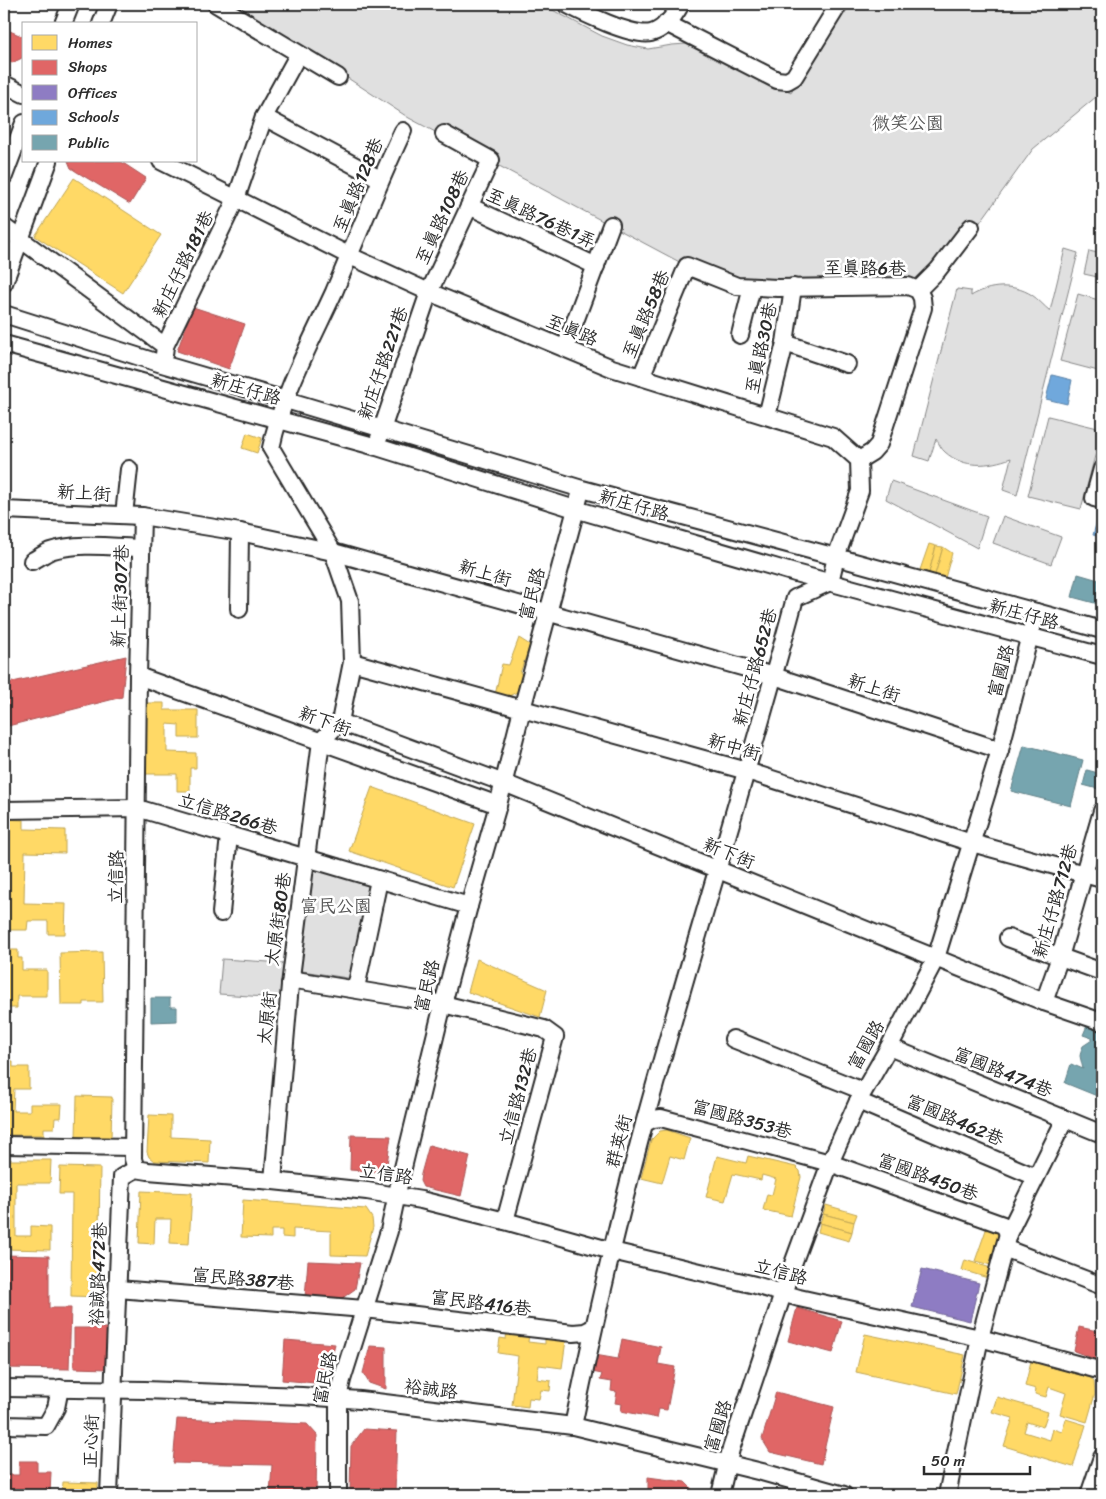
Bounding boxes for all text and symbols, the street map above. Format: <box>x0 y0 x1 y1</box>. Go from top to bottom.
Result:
legend <box>22 22 198 162</box>
text: Homes <box>68 30 112 56</box>
text: Shops <box>68 54 108 80</box>
text: Offices <box>68 80 117 106</box>
text: Schools <box>68 104 119 130</box>
park label: 微笑公園 <box>872 107 944 139</box>
text: Public <box>68 130 110 156</box>
street label: 至真路128巷 <box>324 132 392 238</box>
street label: 至真路108巷 <box>406 164 478 270</box>
street label: 至真路76巷1弄 <box>481 179 601 257</box>
street label: 新庄仔路181巷 <box>143 205 223 323</box>
street label: 至真路6巷 <box>824 251 906 285</box>
street label: 至真路58巷 <box>613 265 679 363</box>
street label: 至真路30巷 <box>736 299 786 397</box>
street label: 新庄仔路221巷 <box>349 302 417 424</box>
street label: 至真路 <box>541 305 603 355</box>
street label: 新庄仔路 <box>207 364 285 414</box>
street label: 新上街 <box>56 476 112 510</box>
street label: 新庄仔路 <box>595 480 673 530</box>
street label: 新上街307巷 <box>102 544 138 648</box>
street label: 新上街 <box>455 550 515 596</box>
street label: 富民路 <box>510 564 554 624</box>
street label: 新庄仔路 <box>985 589 1063 639</box>
street label: 新庄仔路652巷 <box>724 604 786 730</box>
street label: 富國路 <box>979 641 1023 701</box>
street label: 新上街 <box>843 664 905 712</box>
street label: 新下街 <box>294 697 356 745</box>
street label: 新中街 <box>704 724 764 770</box>
street label: 立信路266巷 <box>174 784 282 844</box>
street label: 新下街 <box>698 828 760 878</box>
street label: 新庄仔路712巷 <box>1023 840 1087 962</box>
street label: 立信路 <box>100 850 132 904</box>
street label: 太原街80巷 <box>256 870 300 968</box>
park label: 富民公園 <box>300 890 372 922</box>
street label: 富民路 <box>405 956 449 1016</box>
street label: 太原街 <box>248 989 286 1047</box>
street label: 富國路 <box>839 1014 893 1076</box>
street label: 富國路474巷 <box>948 1038 1058 1106</box>
street label: 立信路132巷 <box>490 1044 546 1148</box>
street label: 富國路462巷 <box>901 1085 1009 1155</box>
street label: 富國路353巷 <box>688 1090 796 1148</box>
street label: 群英街 <box>597 1111 641 1171</box>
street label: 富國路450巷 <box>873 1144 983 1210</box>
street label: 立信路 <box>357 1154 415 1194</box>
street label: 裕誠路472巷 <box>80 1222 116 1326</box>
street label: 立信路 <box>751 1250 811 1294</box>
street label: 富民路387巷 <box>190 1259 296 1299</box>
street label: 富民路416巷 <box>429 1281 533 1325</box>
street label: 富民路 <box>304 1348 346 1408</box>
street label: 裕誠路 <box>402 1370 460 1408</box>
street label: 富國路 <box>695 1396 741 1456</box>
street label: 正心街 <box>74 1413 108 1469</box>
scale bar <box>924 1444 1030 1476</box>
text: 50 m <box>931 1448 966 1474</box>

